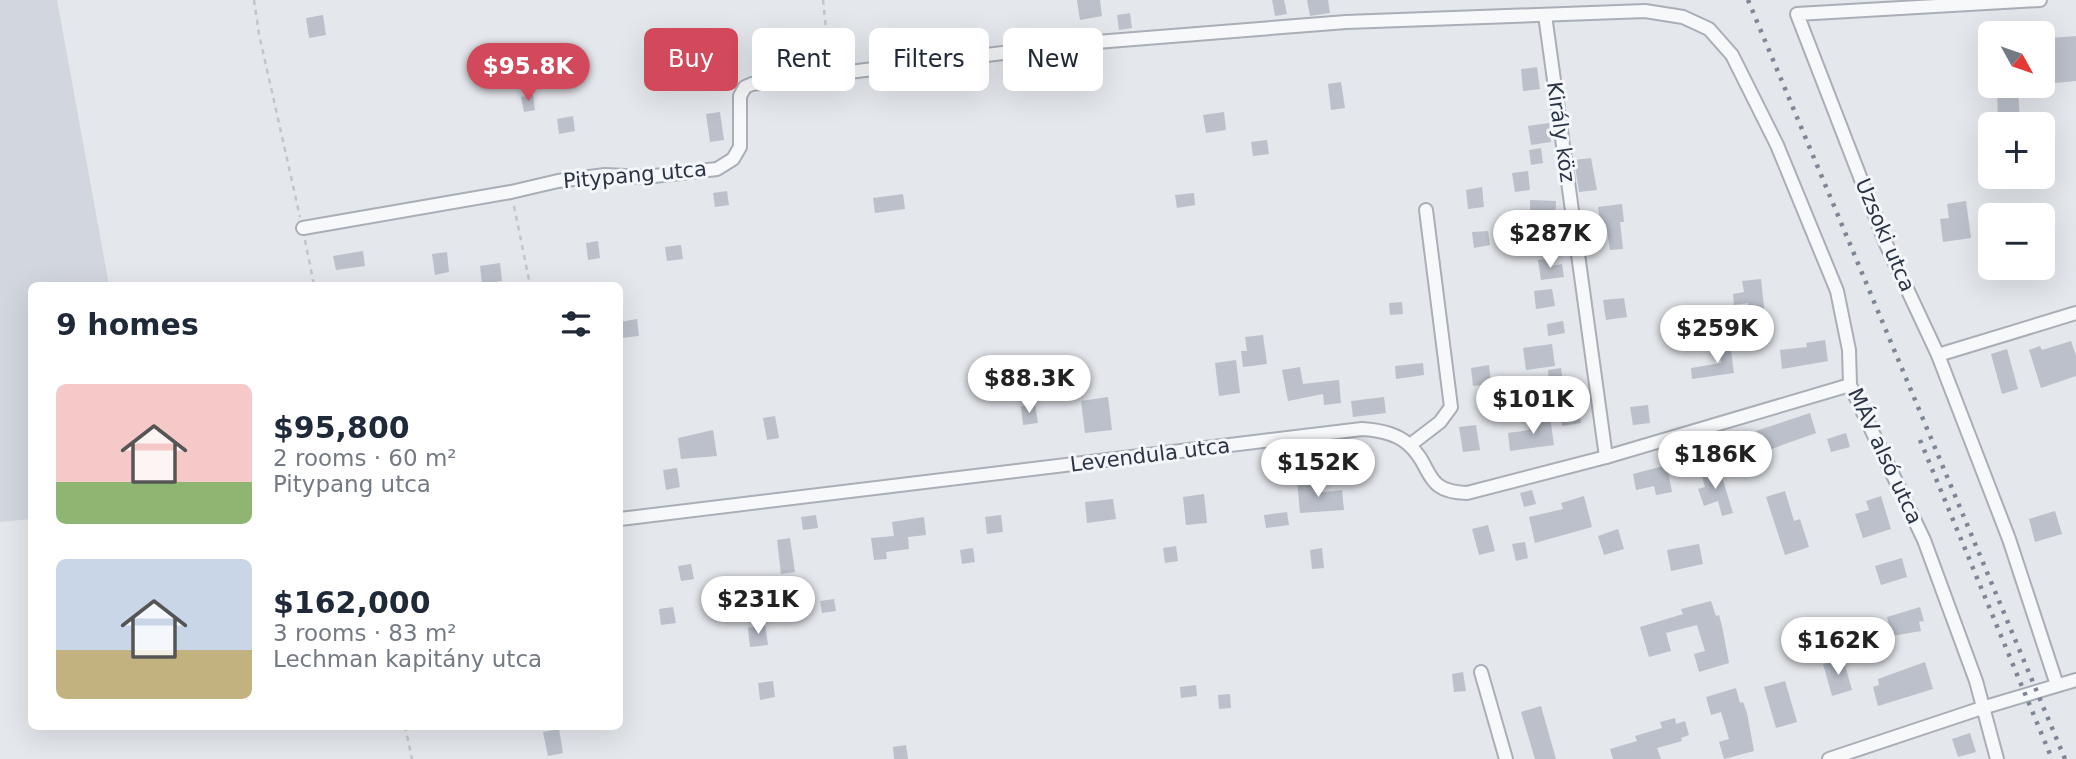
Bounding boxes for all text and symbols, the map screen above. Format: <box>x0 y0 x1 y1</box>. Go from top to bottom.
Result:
north arrow <box>1978 21 2054 98</box>
map controls <box>1978 21 2055 280</box>
chip: Buy <box>644 28 738 91</box>
chip: Rent <box>752 28 855 91</box>
chip: Filters <box>869 28 989 91</box>
chip: New <box>1003 28 1103 91</box>
pin: $95.8K <box>471 43 585 103</box>
text: $95.8K <box>483 53 573 79</box>
street label: Király köz <box>1542 80 1580 184</box>
button: + <box>1978 112 2055 189</box>
street label: Pitypang utca <box>562 157 708 193</box>
street label: Uzsoki utca <box>1850 175 1920 295</box>
button: − <box>1978 203 2055 280</box>
pin: $287K <box>1501 210 1599 270</box>
text: $287K <box>1509 220 1591 246</box>
icon: filters <box>557 305 595 343</box>
pin: $259K <box>1668 306 1766 365</box>
text: 9 homes <box>56 307 199 342</box>
text: $259K <box>1676 315 1758 341</box>
pin: $88.3K <box>972 356 1086 415</box>
text: $88.3K <box>984 365 1074 391</box>
pin: $101K <box>1484 376 1582 436</box>
street label: MÁV alsó utca <box>1843 384 1928 528</box>
text: $101K <box>1492 386 1574 412</box>
text: $95,800 <box>273 410 410 445</box>
icon: home <box>112 412 196 496</box>
pin: $186K <box>1666 432 1764 491</box>
street label: Levendula utca <box>1069 433 1231 477</box>
pin: $152K <box>1269 440 1367 499</box>
text: $186K <box>1674 441 1756 467</box>
text: 2 rooms · 60 m² <box>273 445 457 471</box>
text: $152K <box>1277 449 1359 475</box>
text: Pitypang utca <box>273 471 431 497</box>
pin: $231K <box>709 576 807 636</box>
text: $162,000 <box>273 585 431 620</box>
text: $231K <box>717 586 799 612</box>
icon: home <box>112 587 196 671</box>
pin: $162K <box>1789 618 1887 677</box>
text: 3 rooms · 83 m² <box>273 620 457 646</box>
text: $162K <box>1797 627 1879 653</box>
text: Lechman kapitány utca <box>273 646 542 672</box>

